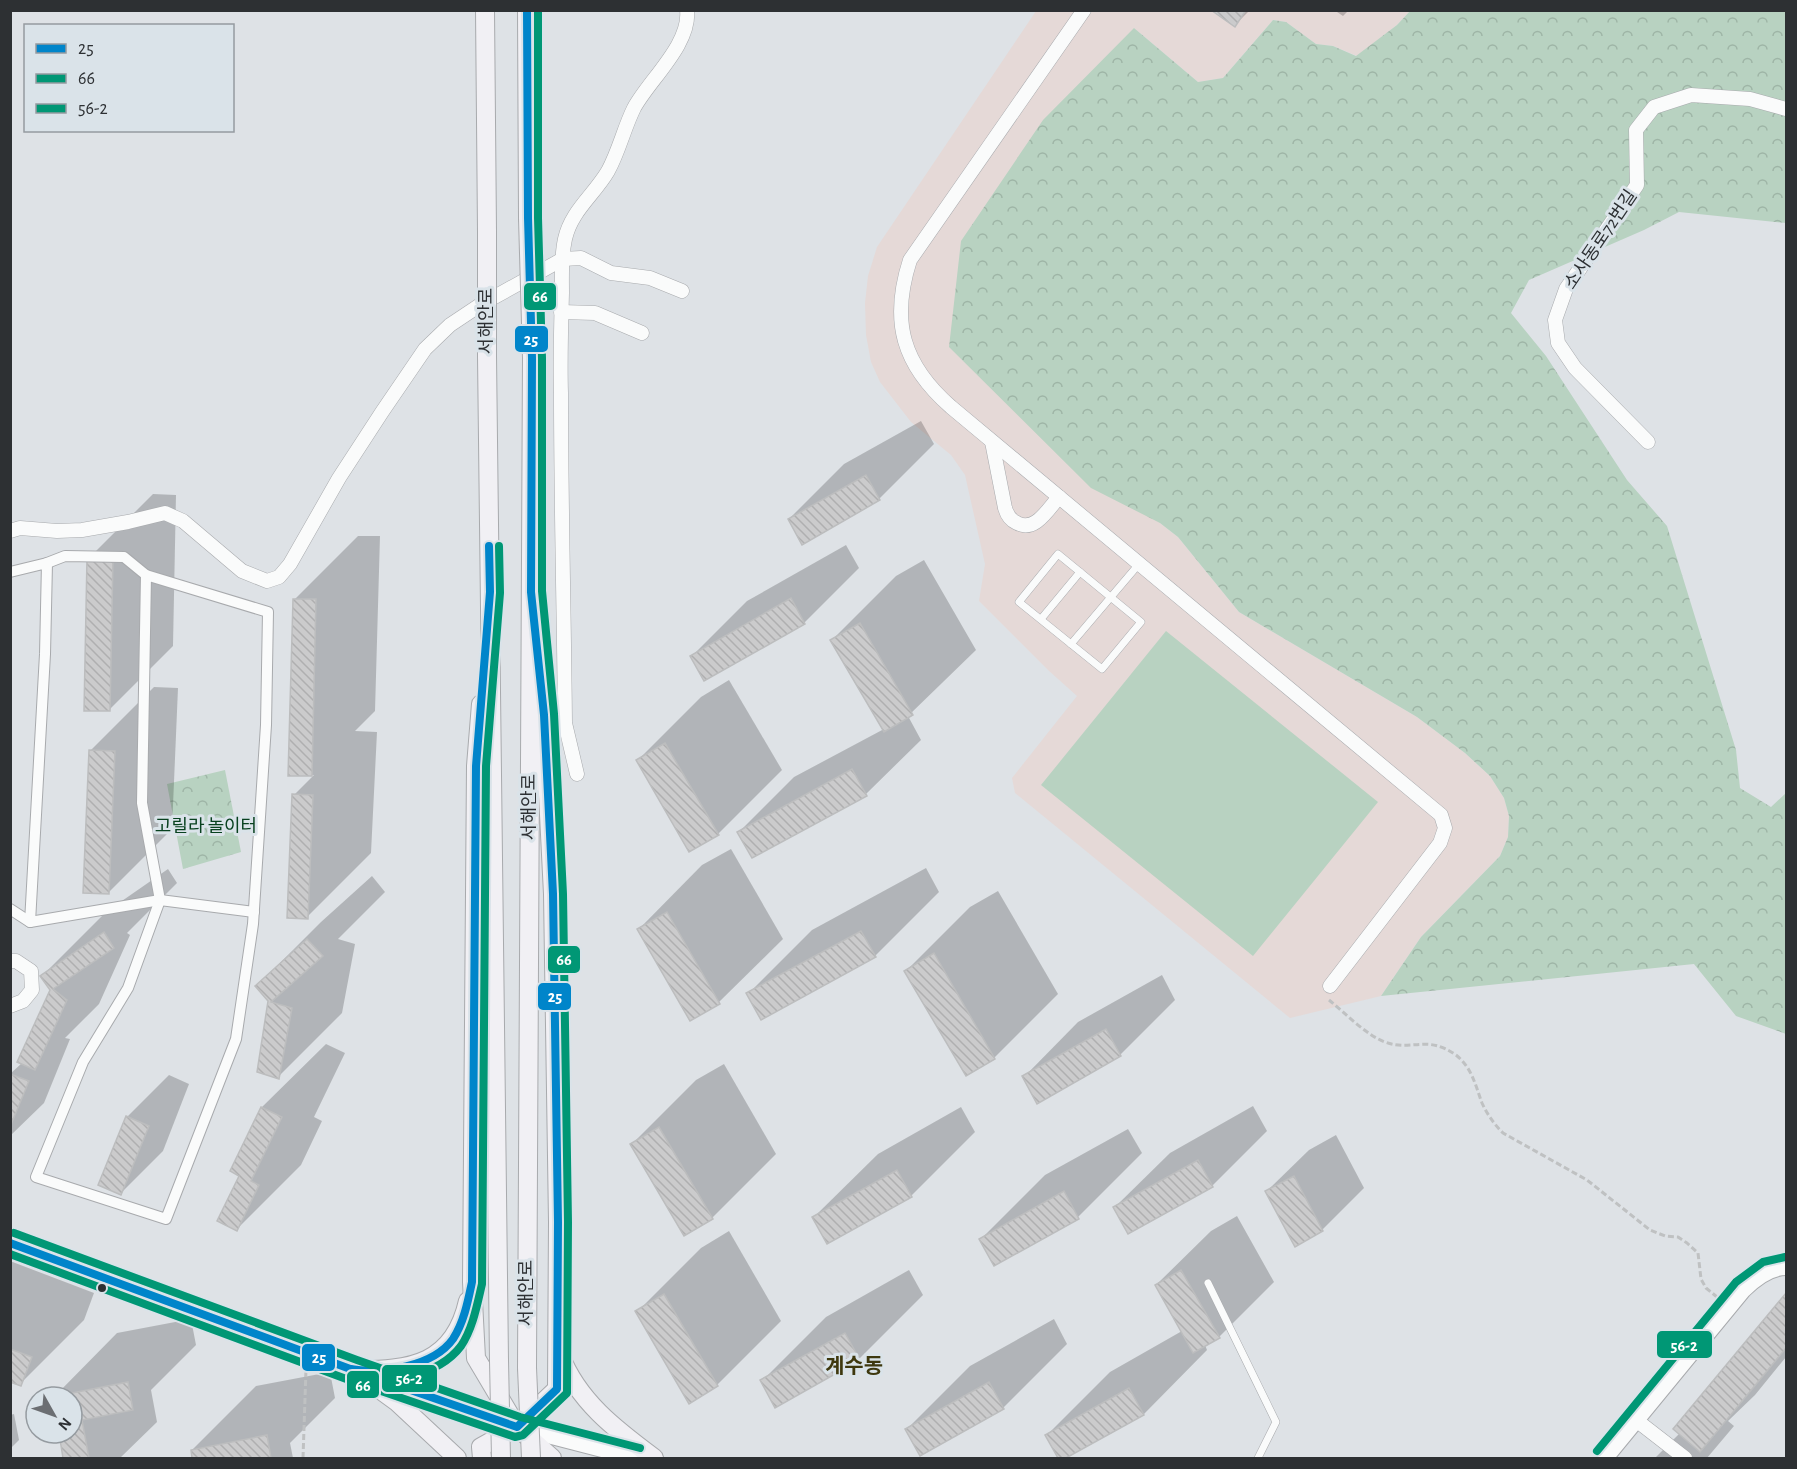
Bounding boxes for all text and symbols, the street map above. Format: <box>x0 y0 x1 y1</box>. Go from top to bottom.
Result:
legend <box>24 24 234 132</box>
text: 25 <box>78 40 94 58</box>
text: 66 <box>78 70 95 88</box>
text: 56-2 <box>78 100 108 118</box>
street label: 소사동로72번길 <box>1561 187 1641 293</box>
line badge: 66 <box>523 282 557 311</box>
street label: 서해안로 <box>477 288 496 354</box>
text: 66 <box>532 289 548 305</box>
line badge: 25 <box>514 325 549 353</box>
text: 25 <box>524 332 538 348</box>
street label: 서해안로 <box>520 774 539 840</box>
park label: 고릴라 놀이터 <box>155 816 257 836</box>
line badge: 66 <box>547 945 581 974</box>
text: 66 <box>556 952 572 968</box>
line badge: 25 <box>537 982 572 1011</box>
text: 25 <box>548 989 562 1005</box>
street label: 서해안로 <box>517 1260 536 1326</box>
unlabelled marker <box>96 1282 108 1294</box>
line badge: 56-2 <box>1656 1330 1713 1359</box>
text: 56-2 <box>1670 1338 1698 1354</box>
line badge: 25 <box>301 1343 336 1372</box>
text: 25 <box>312 1350 326 1366</box>
district label: 계수동 <box>825 1355 883 1377</box>
line badge: 56-2 <box>381 1364 438 1393</box>
line badge: 66 <box>346 1370 380 1399</box>
text: 56-2 <box>395 1371 423 1387</box>
text: 66 <box>355 1378 371 1394</box>
north arrow <box>24 1385 84 1445</box>
text: N <box>55 1415 74 1433</box>

